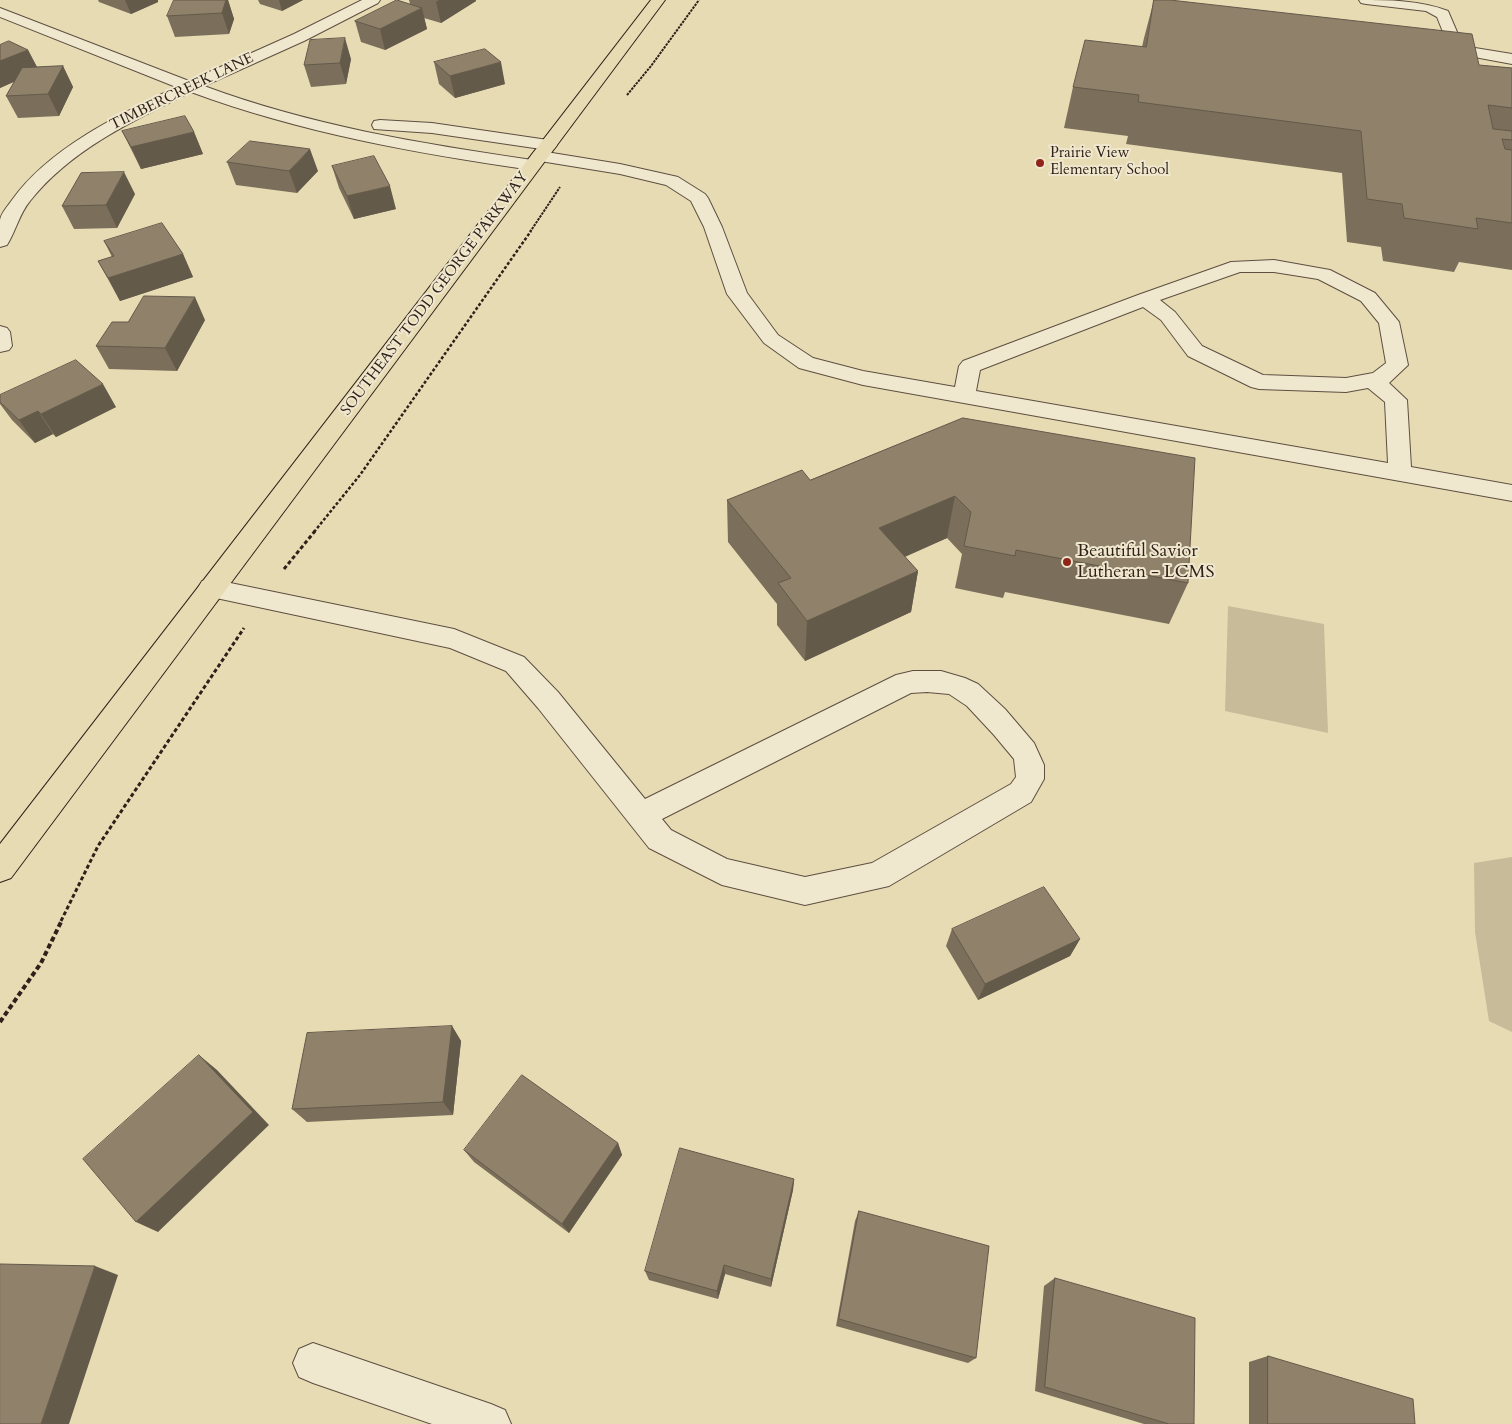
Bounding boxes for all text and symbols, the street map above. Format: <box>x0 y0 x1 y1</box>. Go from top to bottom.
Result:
street label: TIMBERCREEK LANE <box>107 49 257 135</box>
place label: Prairie View Elementary School <box>1050 145 1169 180</box>
marker: Prairie View Elementary School <box>1034 157 1046 169</box>
street label: SOUTHEAST TODD GEORGE PARKWAY <box>337 169 533 419</box>
place label: Beautiful Savior Lutheran - LCMS <box>1077 541 1214 584</box>
marker: Beautiful Savior Lutheran - LCMS <box>1061 556 1073 568</box>

